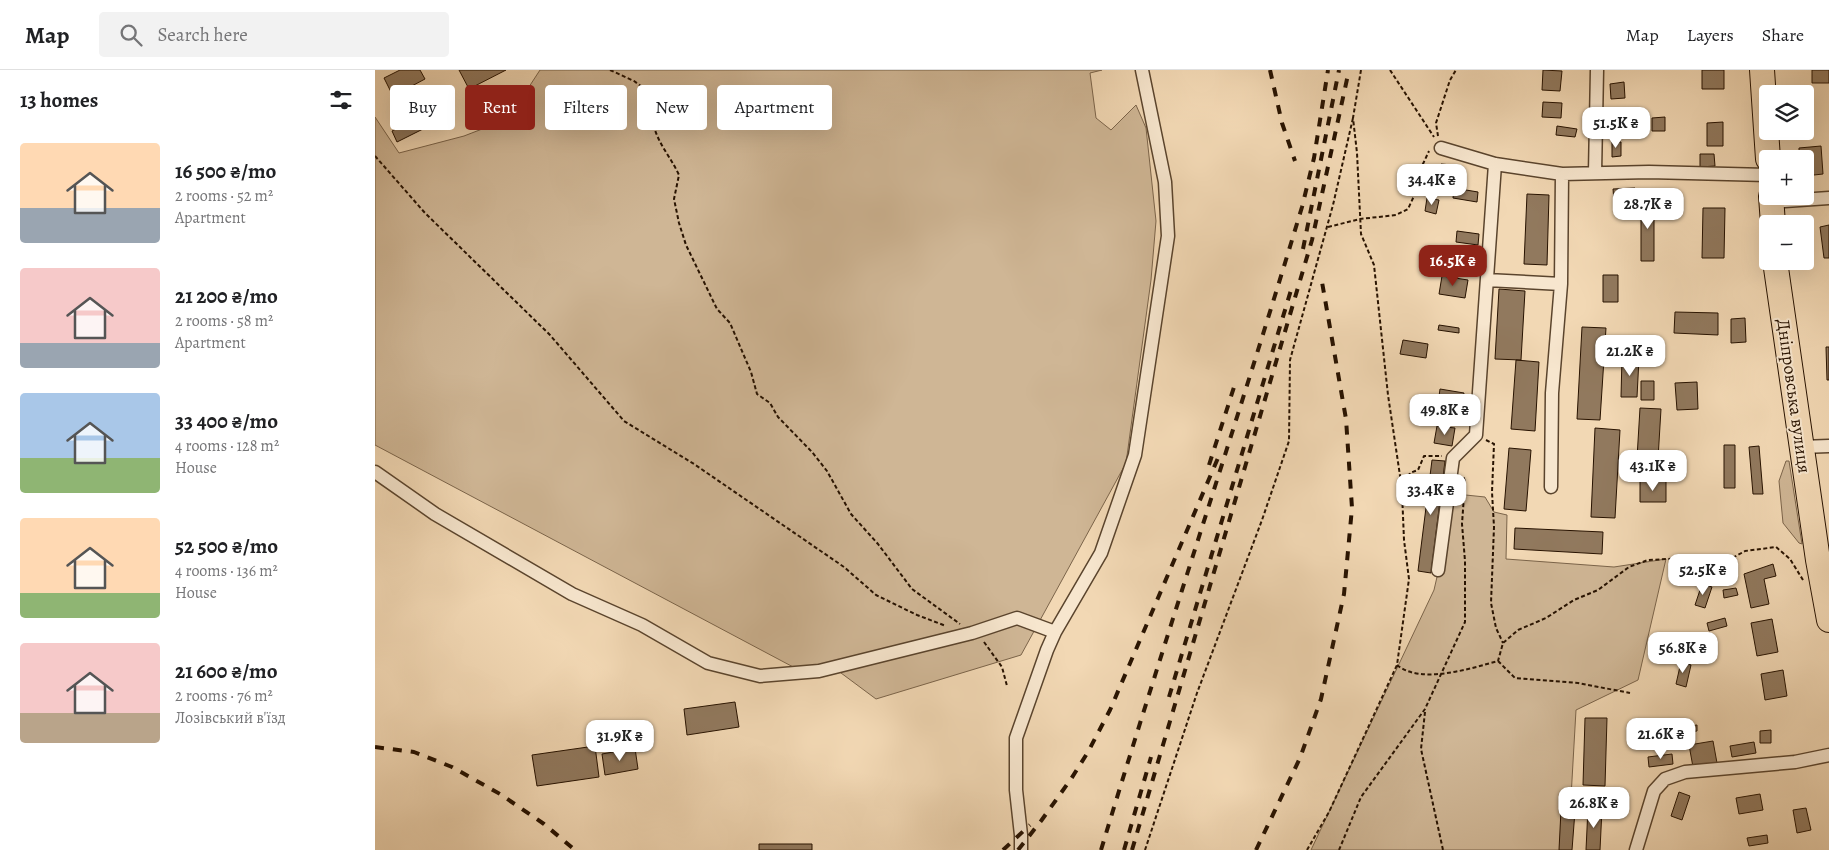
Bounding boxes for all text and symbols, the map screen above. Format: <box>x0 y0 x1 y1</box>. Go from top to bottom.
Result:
search box <box>99 12 449 57</box>
text: Map <box>25 19 69 51</box>
icon: search <box>117 21 145 49</box>
text: Search here <box>157 22 248 48</box>
text: Map <box>1626 23 1659 47</box>
text: Layers <box>1687 23 1734 47</box>
text: Share <box>1762 23 1804 47</box>
chip: Buy <box>390 85 455 130</box>
chip: Rent <box>465 85 535 130</box>
chip: Filters <box>545 85 627 130</box>
chip: New <box>637 85 707 130</box>
chip: Apartment <box>717 85 832 130</box>
map controls <box>1759 85 1814 270</box>
button: layers <box>1759 85 1814 140</box>
text: 13 homes <box>20 86 98 114</box>
icon: filters <box>327 86 355 114</box>
pin: 51.5K ₴ <box>1570 106 1662 149</box>
text: 51.5K ₴ <box>1593 112 1639 134</box>
button: + <box>1759 150 1814 205</box>
text: 16 500 ₴/mo <box>175 157 276 185</box>
icon: home <box>60 163 120 223</box>
pin: 34.4K ₴ <box>1386 164 1478 206</box>
text: 34.4K ₴ <box>1408 169 1456 191</box>
text: 2 rooms · 52 m² <box>175 185 273 207</box>
pin: 28.7K ₴ <box>1602 188 1694 230</box>
text: 28.7K ₴ <box>1624 193 1672 215</box>
text: Apartment <box>175 207 246 229</box>
button: − <box>1759 215 1814 270</box>
pin: 16.5K ₴ <box>1407 244 1499 287</box>
text: 16.5K ₴ <box>1430 250 1476 272</box>
text: 21 200 ₴/mo <box>175 282 278 310</box>
icon: home <box>60 288 120 348</box>
text: 2 rooms · 58 m² <box>175 310 273 332</box>
street label: Дніпровська вулиця <box>1771 317 1817 475</box>
text: Apartment <box>175 332 246 354</box>
pin: 21.2K ₴ <box>1584 334 1676 377</box>
text: 21.2K ₴ <box>1606 340 1654 362</box>
pin: 49.8K ₴ <box>1399 394 1491 436</box>
text: 49.8K ₴ <box>1421 399 1469 421</box>
text: 33 400 ₴/mo <box>175 407 278 435</box>
icon: home <box>60 413 120 473</box>
text: 4 rooms · 128 m² <box>175 435 279 457</box>
pin: 43.1K ₴ <box>1607 450 1699 492</box>
text: 43.1K ₴ <box>1630 455 1676 477</box>
text: House <box>175 457 217 479</box>
pin: 33.4K ₴ <box>1385 474 1477 516</box>
text: 33.4K ₴ <box>1407 479 1455 501</box>
text: 52 500 ₴/mo <box>175 532 278 560</box>
icon: home <box>60 538 120 598</box>
pin: 52.5K ₴ <box>1657 554 1749 596</box>
text: 52.5K ₴ <box>1679 559 1727 581</box>
text: 4 rooms · 136 m² <box>175 560 278 582</box>
text: House <box>175 582 217 604</box>
pin: 56.8K ₴ <box>1637 632 1729 674</box>
text: 56.8K ₴ <box>1659 637 1707 659</box>
text: 21 600 ₴/mo <box>175 657 278 685</box>
icon: home <box>60 663 120 723</box>
text: 2 rooms · 76 m² <box>175 685 273 707</box>
text: Лозівський в'їзд <box>175 707 286 729</box>
pin: 21.6K ₴ <box>1615 718 1707 760</box>
pin: 31.9K ₴ <box>574 720 666 762</box>
text: 21.6K ₴ <box>1637 723 1685 745</box>
text: 31.9K ₴ <box>597 725 643 747</box>
pin: 26.8K ₴ <box>1548 786 1640 829</box>
text: 26.8K ₴ <box>1569 792 1619 814</box>

